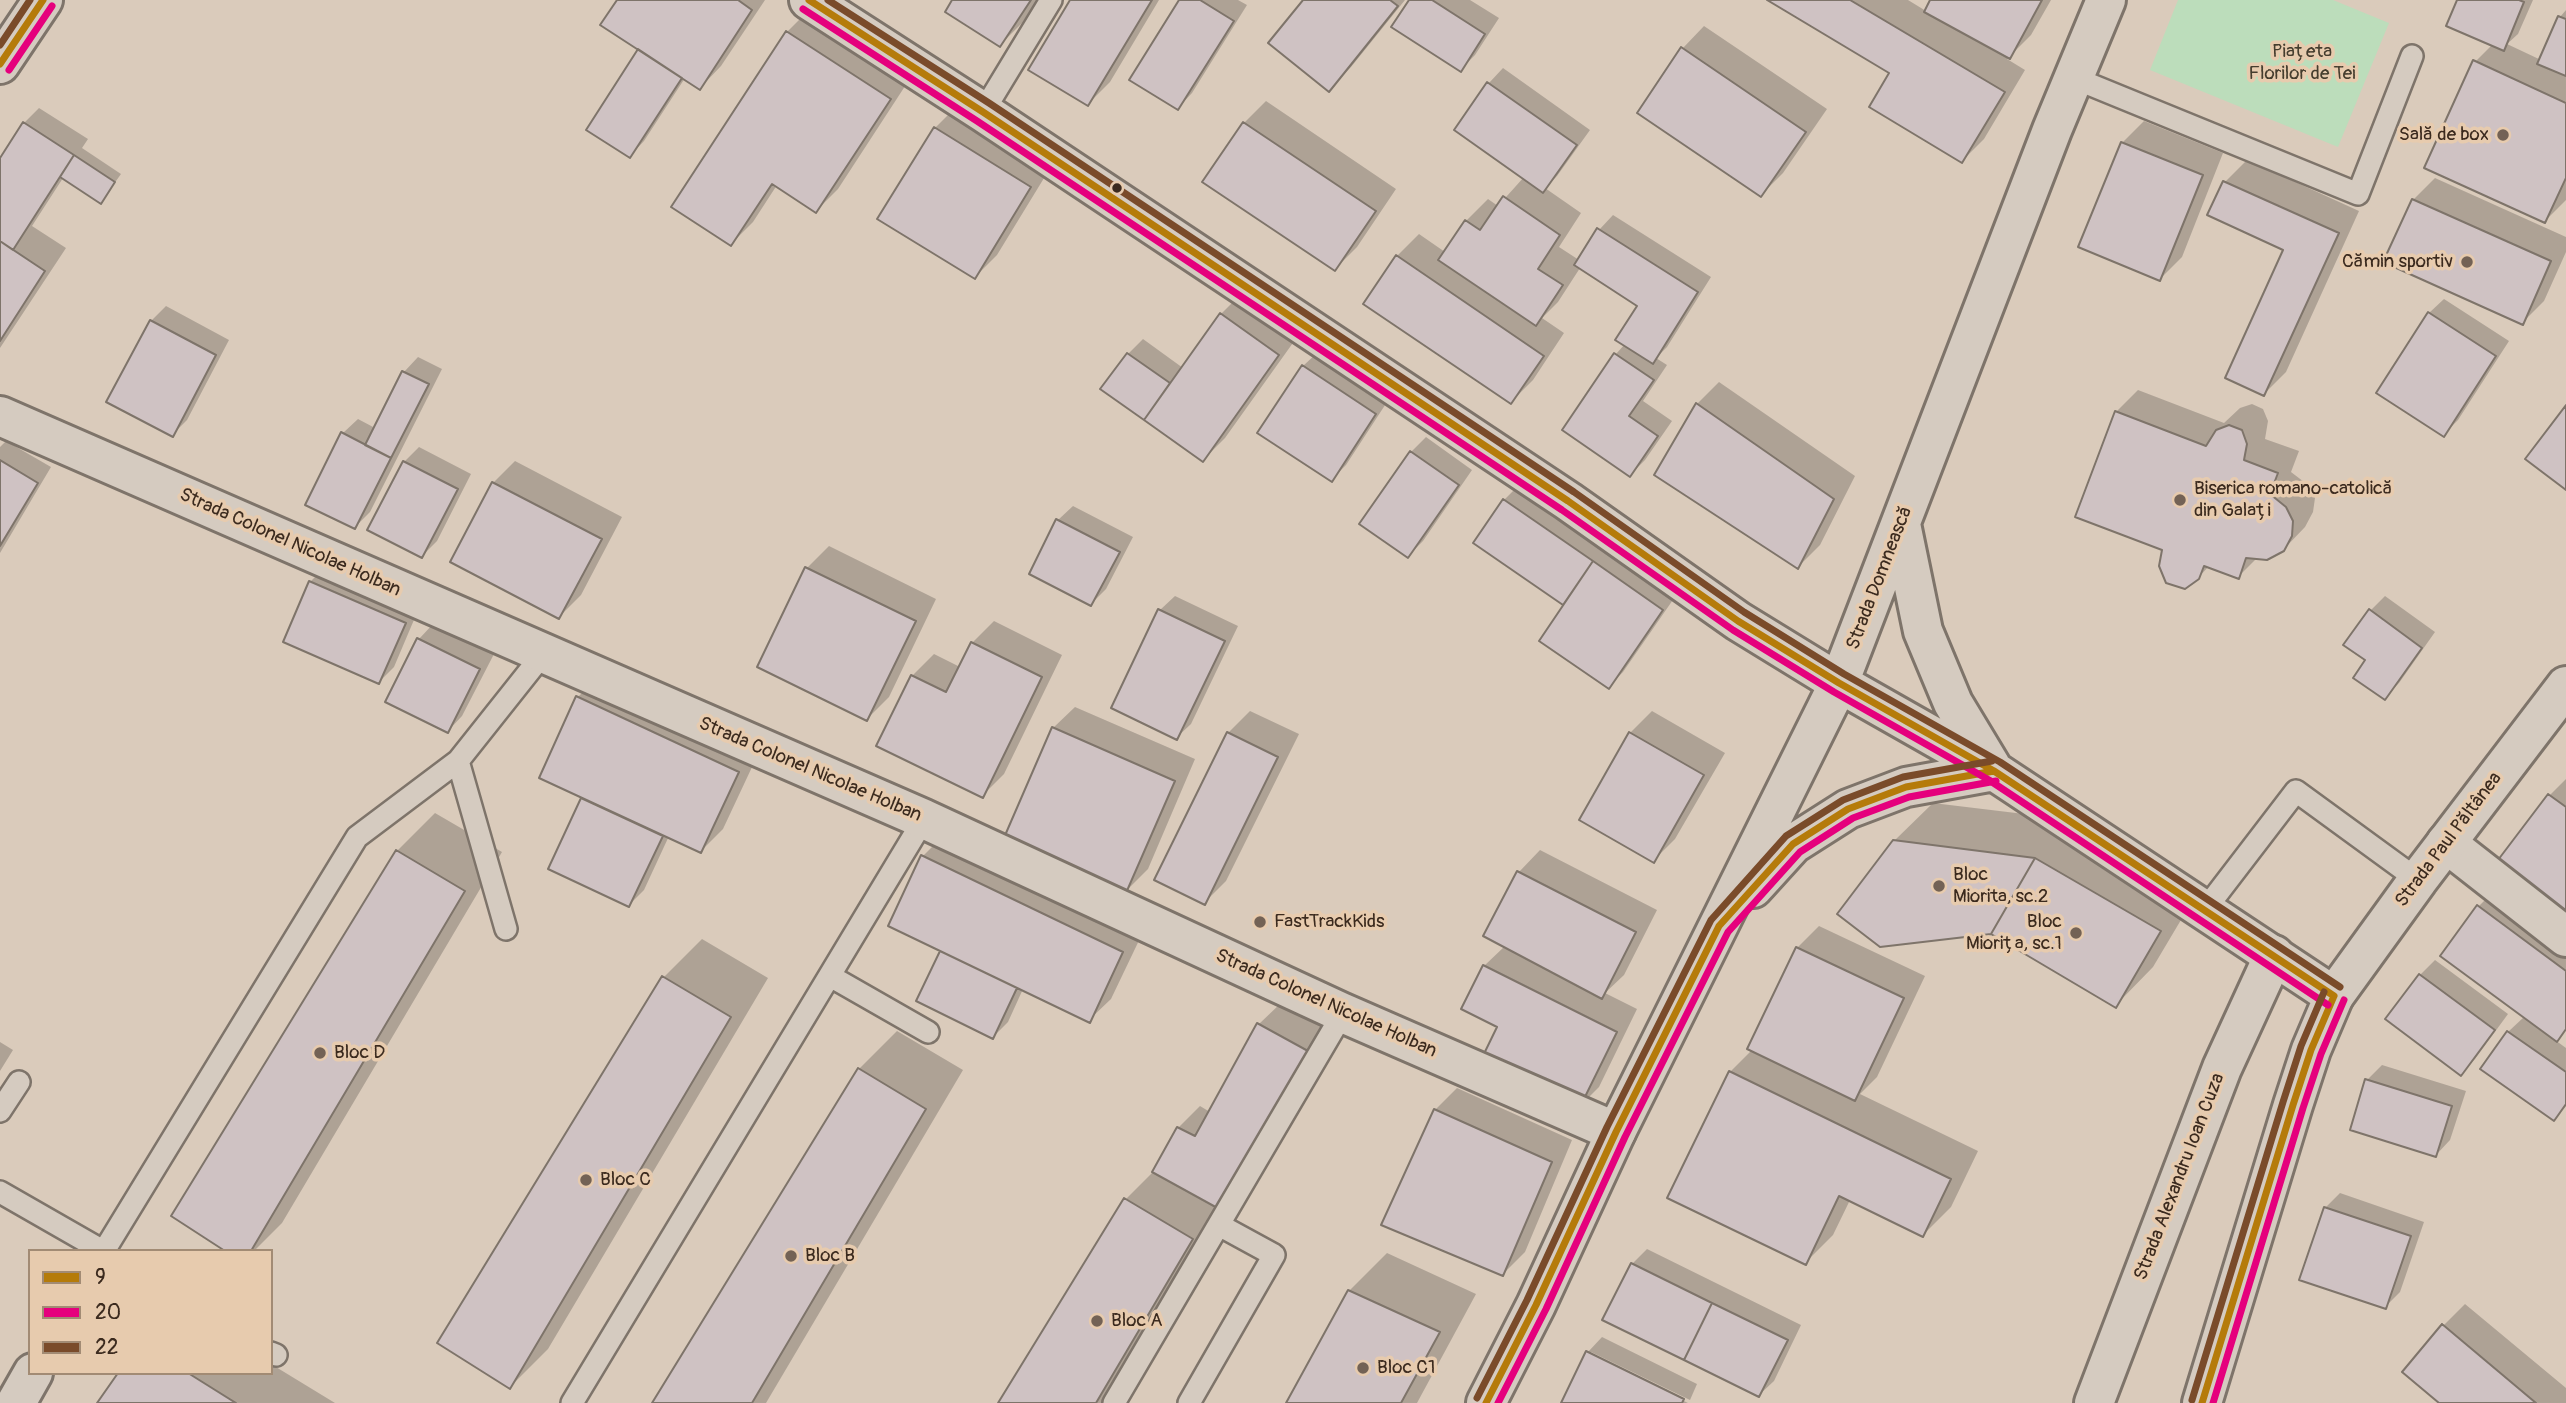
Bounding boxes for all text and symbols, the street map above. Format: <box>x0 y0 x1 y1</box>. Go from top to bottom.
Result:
park label: Piațeta Florilor de Tei <box>2248 41 2356 85</box>
place label: Sală de box <box>2399 124 2489 146</box>
marker: Sală de box <box>2495 127 2511 143</box>
unlabelled marker <box>1110 181 1124 195</box>
place label: Cămin sportiv <box>2342 251 2453 273</box>
marker: Cămin sportiv <box>2459 254 2475 270</box>
place label: Biserica romano-catolică din Galați <box>2194 478 2393 522</box>
street label: Strada Colonel Nicolae Holban <box>176 484 404 602</box>
marker: Biserica romano-catolică din Galați <box>2172 492 2188 508</box>
street label: Strada Domnească <box>1842 503 1918 653</box>
street label: Strada Colonel Nicolae Holban <box>695 713 925 827</box>
street label: Strada Paul Păltânea <box>2391 768 2507 912</box>
place label: Bloc Miorita, sc.2 <box>1953 864 2048 908</box>
marker: Bloc Miorita, sc.2 <box>1931 878 1947 894</box>
place label: FastTrackKids <box>1274 911 1385 933</box>
place label: Bloc Miorița, sc.1 <box>1966 911 2062 955</box>
marker: FastTrackKids <box>1252 914 1268 930</box>
marker: Bloc Miorița, sc.1 <box>2068 925 2084 941</box>
street label: Strada Colonel Nicolae Holban <box>1212 945 1440 1063</box>
place label: Bloc D <box>334 1042 385 1064</box>
marker: Bloc D <box>312 1045 328 1061</box>
street label: Strada Alexandru Ioan Cuza <box>2130 1070 2230 1284</box>
place label: Bloc C <box>600 1169 651 1191</box>
marker: Bloc C <box>578 1172 594 1188</box>
place label: Bloc B <box>805 1245 855 1267</box>
marker: Bloc B <box>783 1248 799 1264</box>
legend <box>28 1249 273 1375</box>
text: 9 <box>95 1264 106 1291</box>
text: 20 <box>95 1299 121 1326</box>
place label: Bloc A <box>1111 1310 1163 1332</box>
marker: Bloc A <box>1089 1313 1105 1329</box>
text: 22 <box>95 1334 118 1361</box>
place label: Bloc C1 <box>1377 1357 1435 1379</box>
marker: Bloc C1 <box>1355 1360 1371 1376</box>

